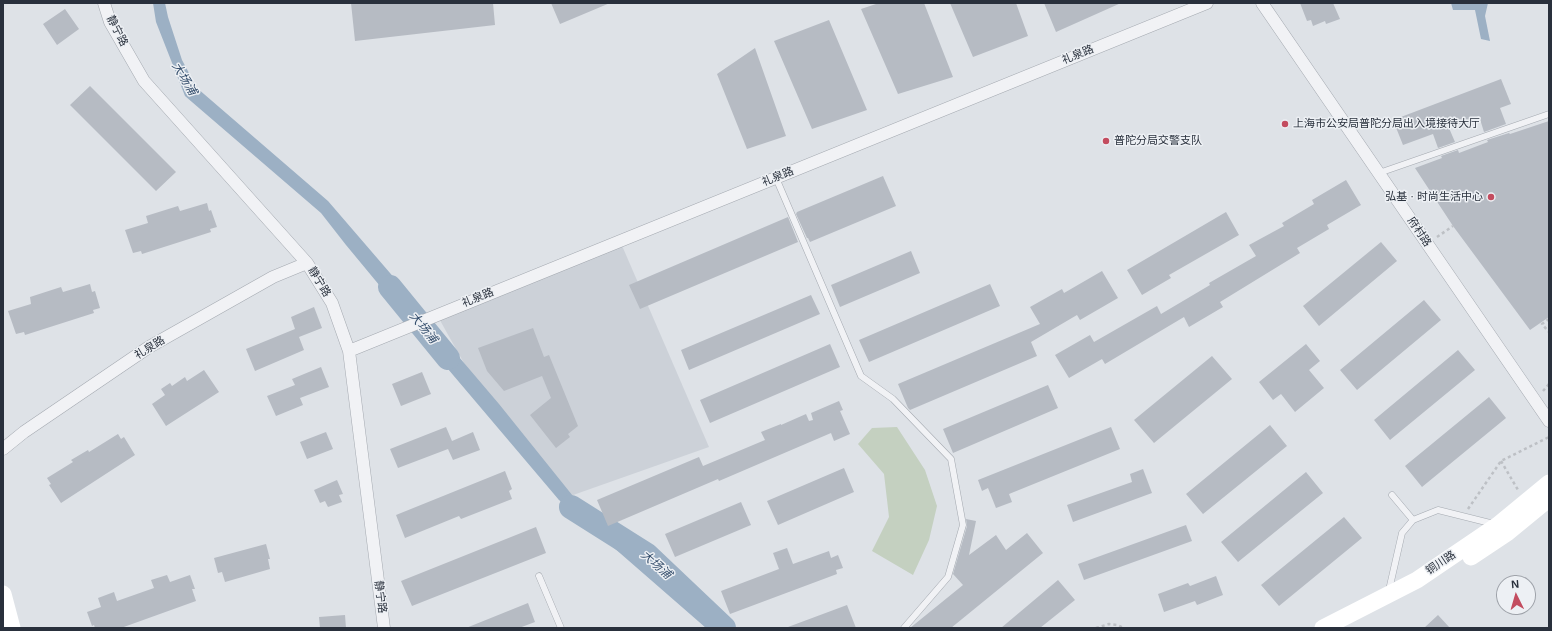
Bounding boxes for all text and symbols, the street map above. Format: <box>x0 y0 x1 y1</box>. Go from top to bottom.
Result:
street label: 静宁路 <box>104 13 130 49</box>
street label: 礼泉路 <box>1060 43 1096 67</box>
water label: 大场浦 <box>169 60 199 98</box>
place label: 上海市公安局普陀分局出入境接待大厅 <box>1293 117 1480 131</box>
marker: 上海市公安局普陀分局出入境接待大厅 <box>1280 119 1290 129</box>
place label: 普陀分局交警支队 <box>1114 134 1202 148</box>
marker: 普陀分局交警支队 <box>1101 136 1111 146</box>
street label: 礼泉路 <box>760 165 796 189</box>
place label: 弘基 · 时尚生活中心 <box>1385 190 1483 204</box>
marker: 弘基 · 时尚生活中心 <box>1486 192 1496 202</box>
street label: 府村路 <box>1404 215 1434 249</box>
street label: 静宁路 <box>305 264 333 300</box>
street label: 礼泉路 <box>460 286 496 310</box>
water label: 大场浦 <box>406 309 440 347</box>
street label: 礼泉路 <box>133 334 167 362</box>
water label: 大场浦 <box>638 548 674 582</box>
street label: 铜川路 <box>1424 548 1458 578</box>
north arrow <box>1496 575 1536 615</box>
text: N <box>1511 578 1520 590</box>
street label: 静宁路 <box>371 580 389 614</box>

